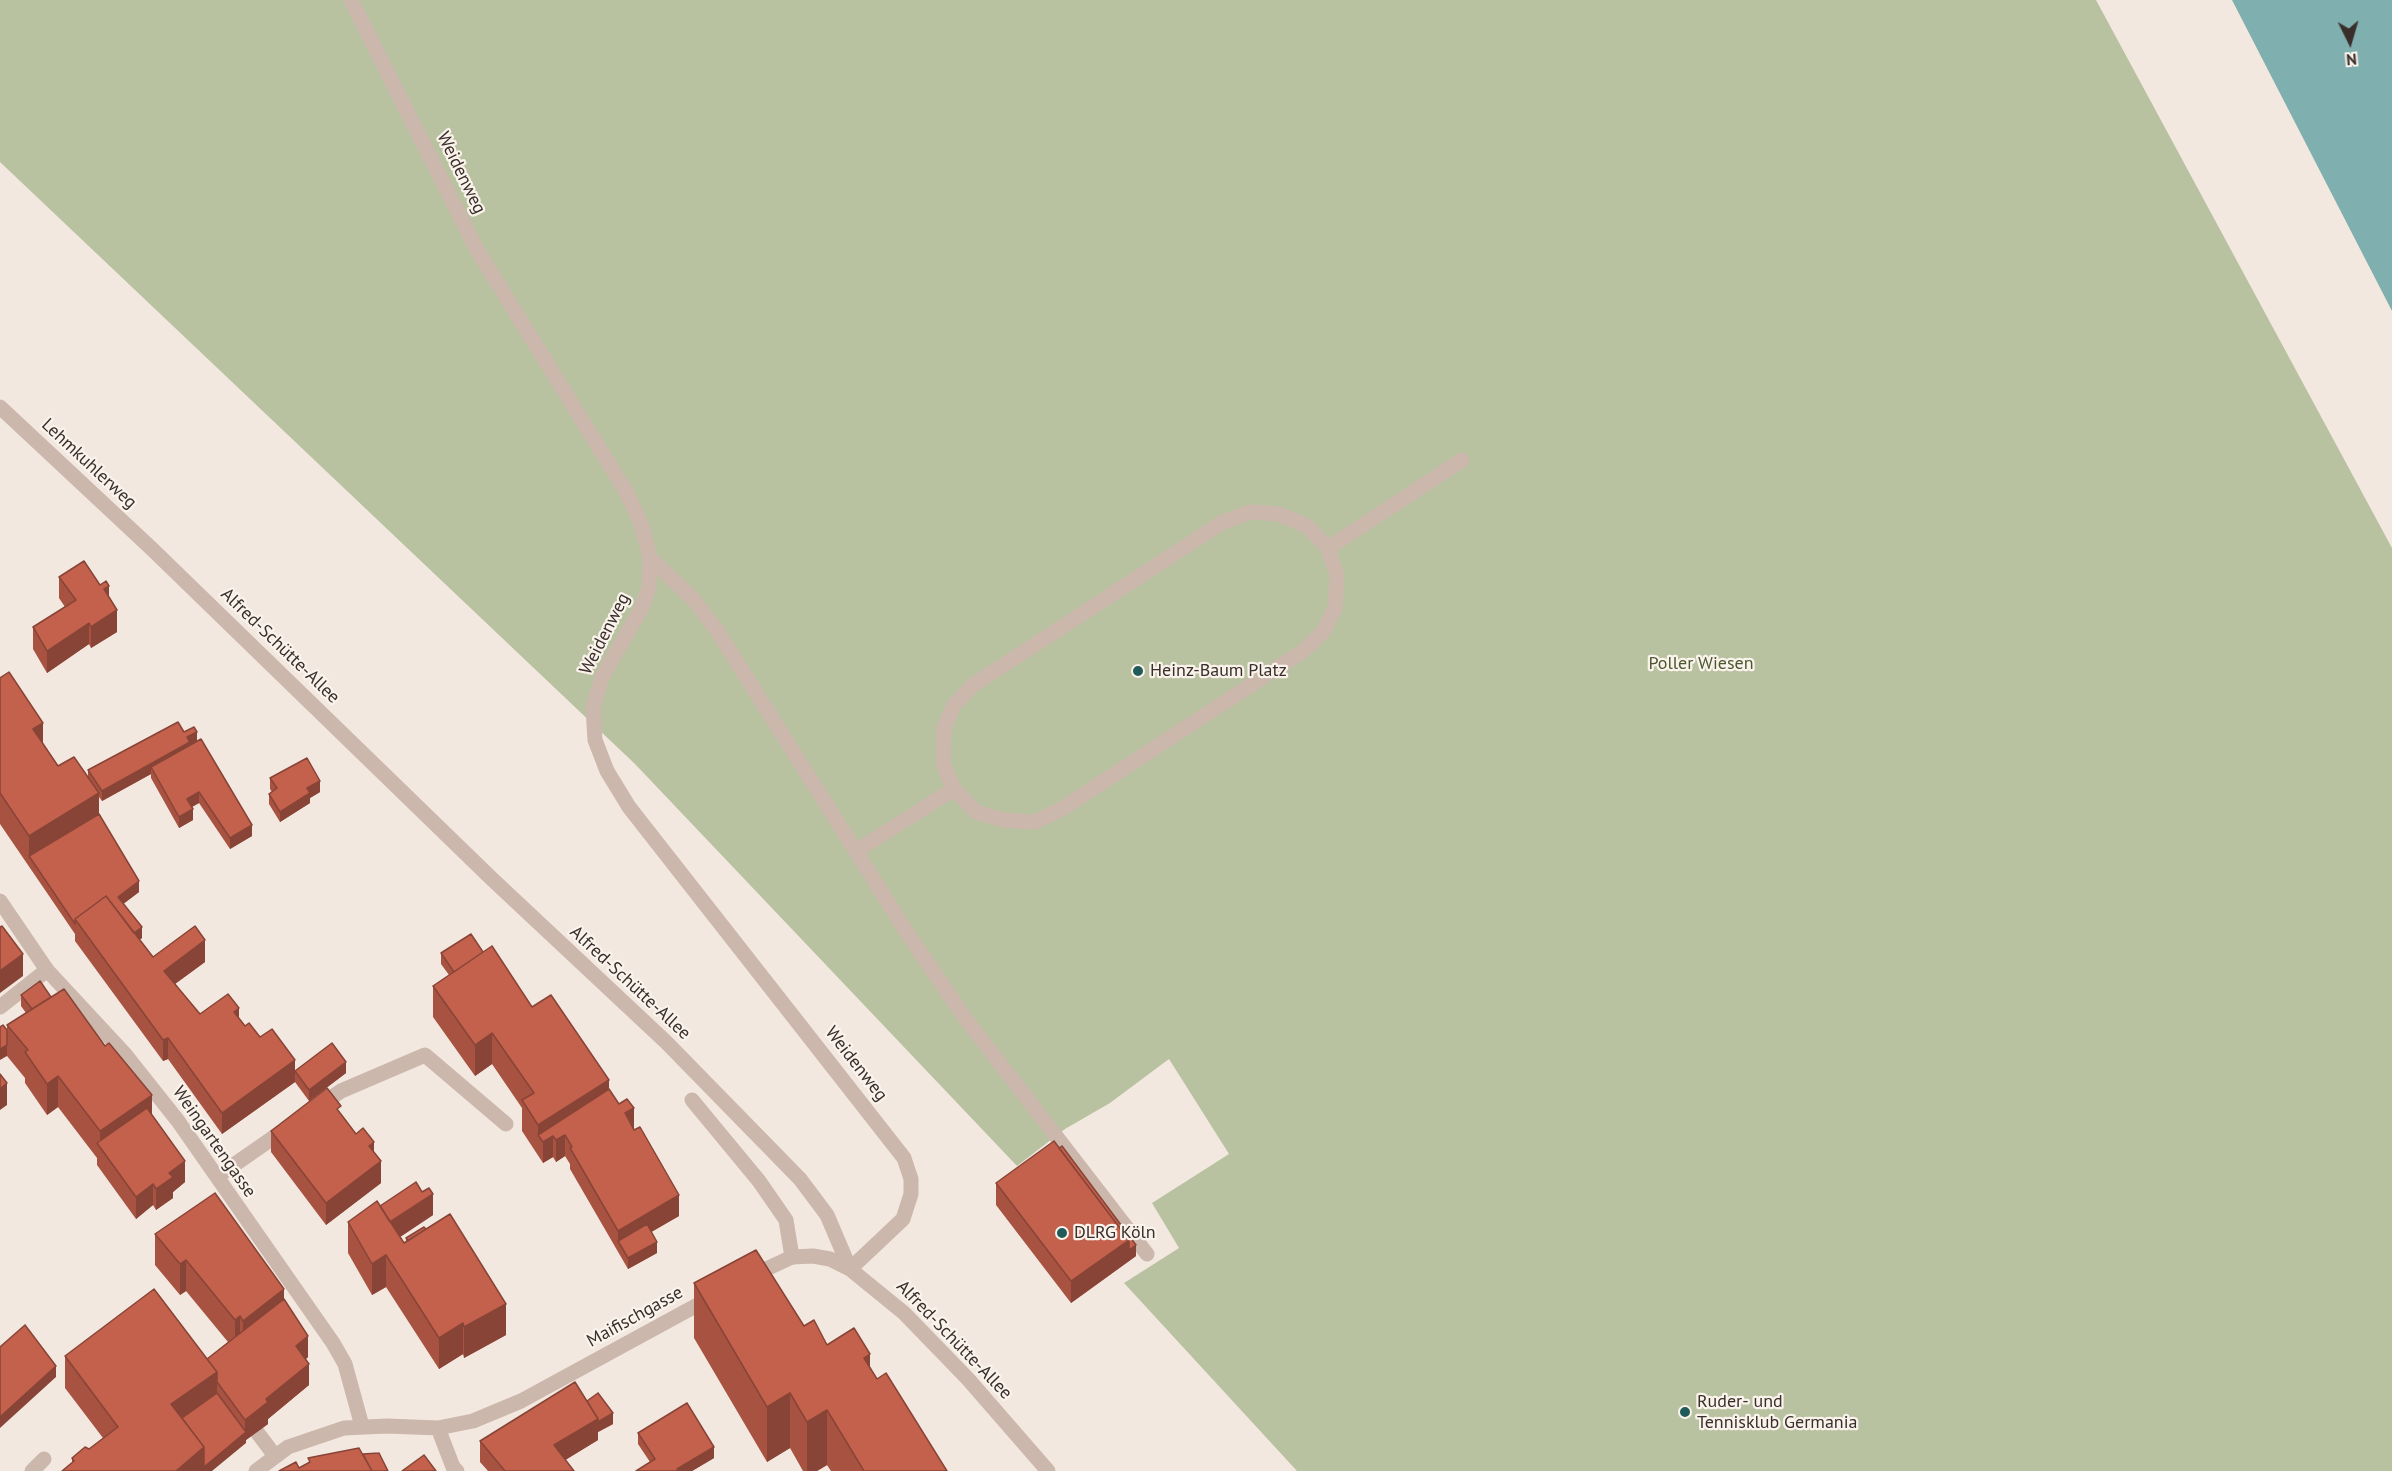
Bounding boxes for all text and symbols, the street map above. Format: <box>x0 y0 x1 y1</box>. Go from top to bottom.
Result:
north arrow <box>2320 12 2380 72</box>
text: N <box>2345 50 2358 70</box>
street label: Weidenweg <box>432 129 490 217</box>
street label: Lehmkuhlerweg <box>37 414 141 514</box>
street label: Alfred-Schütte-Allee <box>216 584 344 708</box>
street label: Weidenweg <box>575 590 635 678</box>
park label: Poller Wiesen <box>1648 653 1754 675</box>
place label: Heinz-Baum Platz <box>1150 660 1287 682</box>
marker: Heinz-Baum Platz <box>1131 664 1145 678</box>
street label: Alfred-Schütte-Allee <box>565 922 695 1044</box>
street label: Weidenweg <box>820 1023 892 1105</box>
street label: Weingartengasse <box>168 1082 260 1202</box>
place label: DLRG Köln <box>1074 1222 1156 1244</box>
marker: DLRG Köln <box>1055 1226 1069 1240</box>
street label: Alfred-Schütte-Allee <box>892 1276 1016 1404</box>
street label: Maifischgasse <box>583 1282 687 1352</box>
place label: Ruder- und Tennisklub Germania <box>1697 1391 1857 1434</box>
marker: Ruder- und Tennisklub Germania <box>1678 1405 1692 1419</box>

